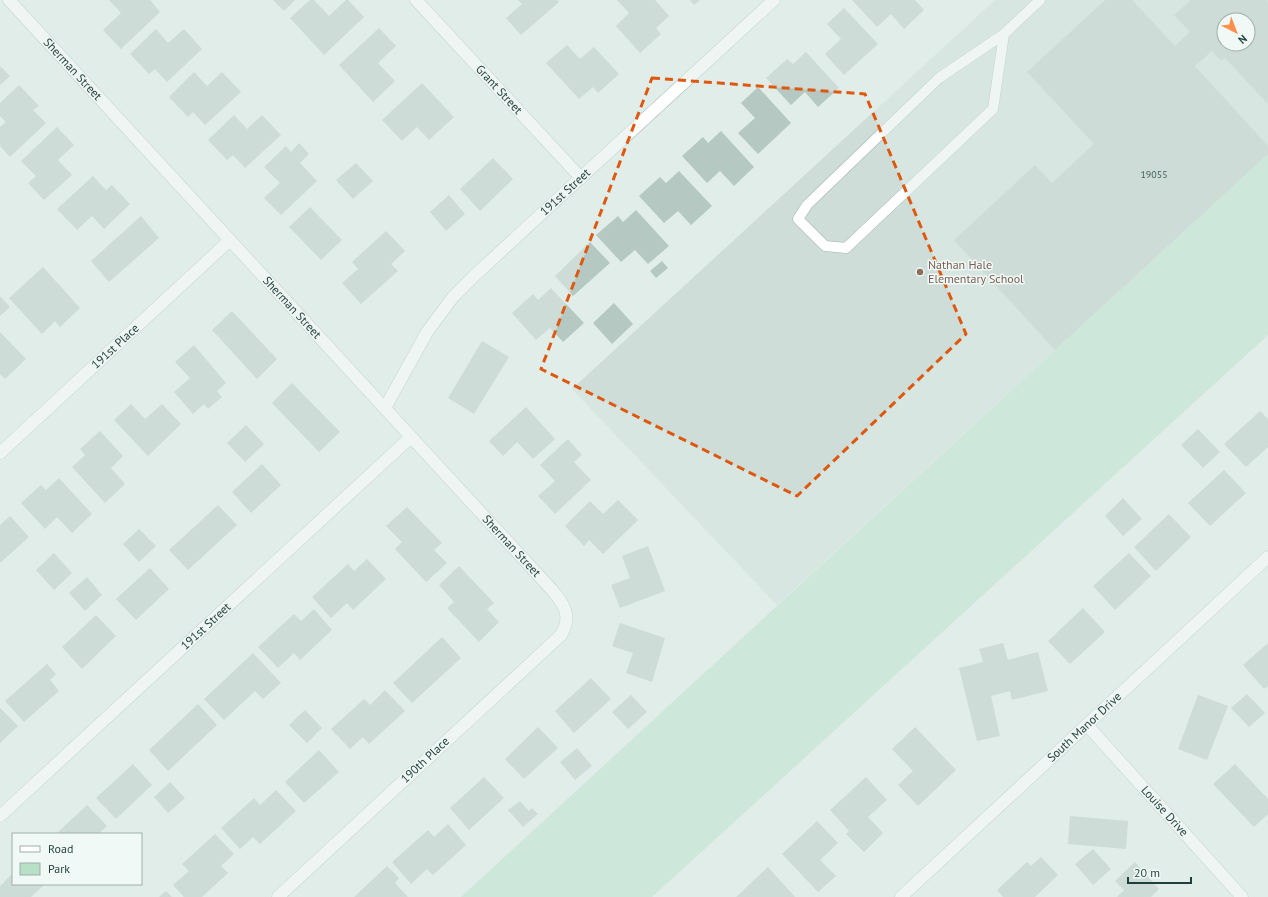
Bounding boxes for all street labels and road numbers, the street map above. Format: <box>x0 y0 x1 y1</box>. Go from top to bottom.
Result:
street label: Sherman Street <box>41 35 105 103</box>
street label: Grant Street <box>473 61 526 117</box>
street label: 191st Street <box>537 165 593 219</box>
street label: Sherman Street <box>260 273 325 342</box>
street label: 191st Place <box>88 320 142 372</box>
street label: Sherman Street <box>479 511 544 580</box>
street label: 191st Street <box>177 599 234 653</box>
street label: South Manor Drive <box>1044 689 1124 765</box>
street label: 190th Place <box>397 733 452 786</box>
street label: Louise Drive <box>1138 782 1192 839</box>

